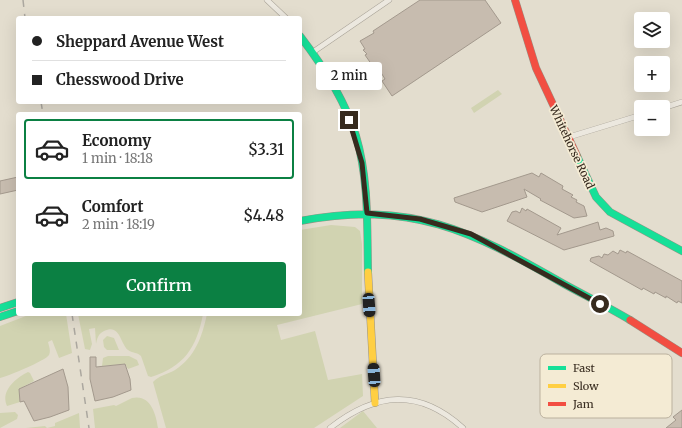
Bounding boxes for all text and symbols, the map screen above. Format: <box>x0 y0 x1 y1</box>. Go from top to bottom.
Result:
map controls <box>634 12 670 136</box>
button: layers <box>634 12 670 48</box>
text: Sheppard Avenue West <box>56 32 224 51</box>
button: + <box>634 56 670 92</box>
callout: 2 min <box>316 62 382 90</box>
text: 2 min <box>331 67 367 84</box>
text: Chesswood Drive <box>56 70 184 89</box>
button: − <box>634 100 670 136</box>
street label: Whitehorse Road <box>546 102 598 191</box>
route end <box>340 111 358 129</box>
icon: car <box>34 131 70 167</box>
text: Economy <box>82 131 151 150</box>
text: $3.31 <box>248 140 284 159</box>
text: 1 min · 18:18 <box>82 150 153 167</box>
icon: car <box>34 197 70 233</box>
text: Comfort <box>82 197 143 216</box>
text: $4.48 <box>243 206 284 225</box>
text: 2 min · 18:19 <box>82 216 155 233</box>
button: Confirm <box>32 262 286 308</box>
car <box>362 293 376 317</box>
route start <box>591 295 609 313</box>
legend <box>540 354 672 418</box>
text: Fast <box>573 361 596 375</box>
car <box>367 363 381 387</box>
text: Slow <box>573 379 599 393</box>
text: Jam <box>572 397 594 411</box>

